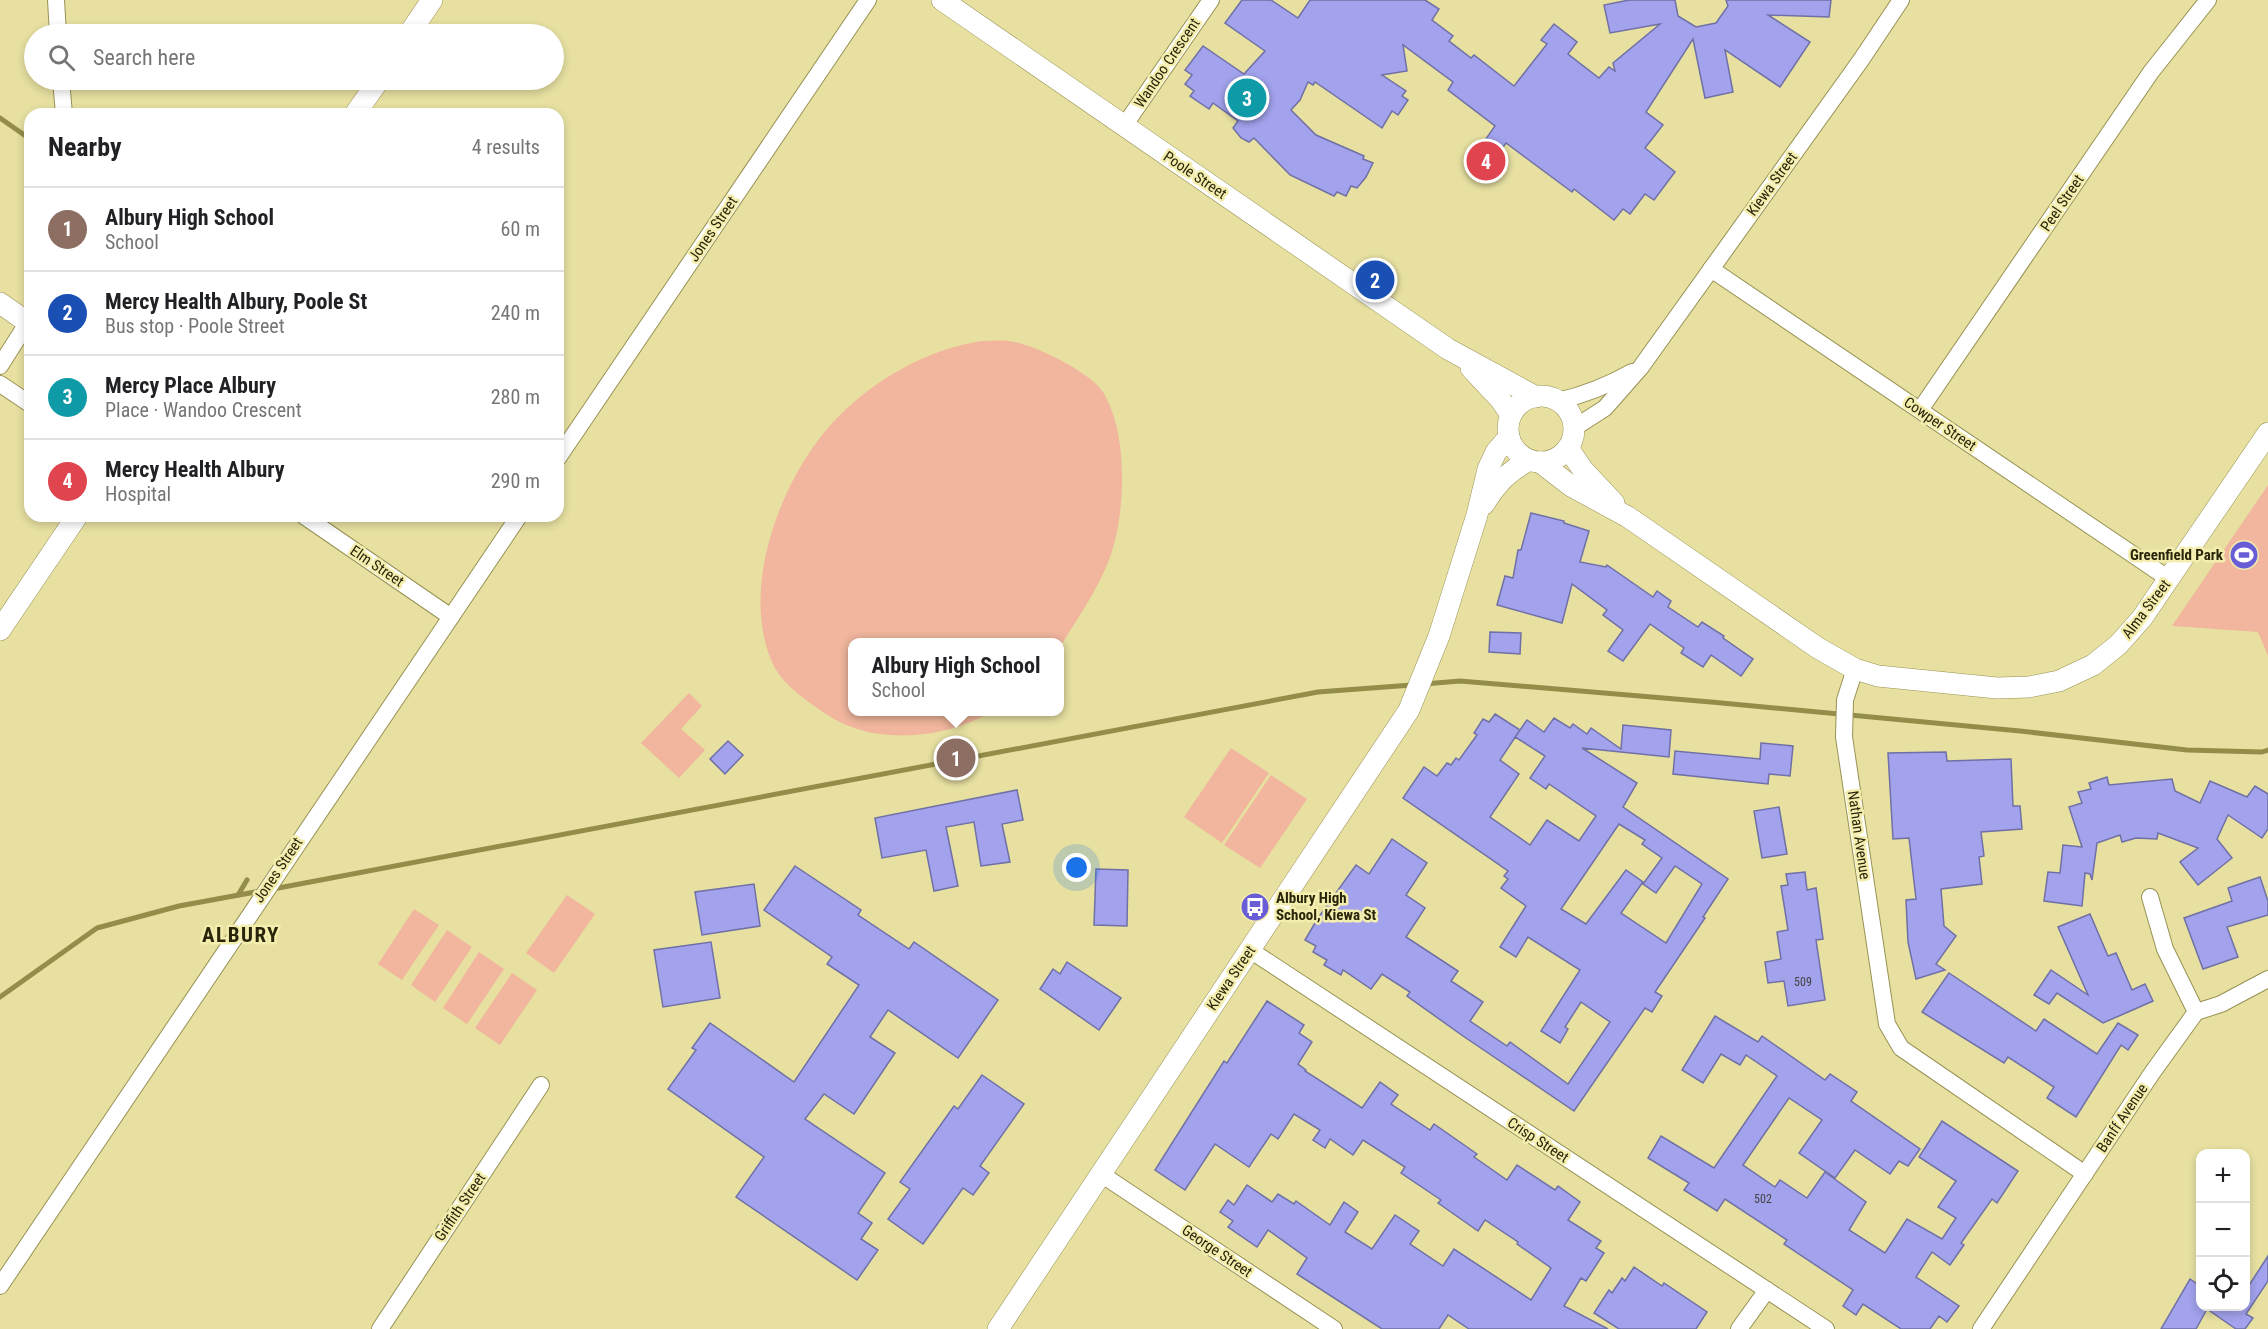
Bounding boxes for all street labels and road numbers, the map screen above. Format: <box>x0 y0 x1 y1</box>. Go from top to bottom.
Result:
street label: Wandoo Crescent <box>1130 15 1204 111</box>
street label: Poole Street <box>1160 147 1230 203</box>
street label: Kiewa Street <box>1743 149 1801 219</box>
street label: Peel Street <box>2037 171 2087 235</box>
street label: Jones Street <box>685 193 741 265</box>
street label: Cowper Street <box>1900 393 1980 455</box>
street label: Elm Street <box>347 542 407 590</box>
street label: Alma Street <box>2118 576 2174 642</box>
street label: Nathan Avenue <box>1844 790 1874 880</box>
street label: Jones Street <box>250 834 306 906</box>
street label: Kiewa Street <box>1203 942 1259 1014</box>
street label: Banff Avenue <box>2093 1080 2151 1156</box>
street label: Crisp Street <box>1504 1114 1572 1166</box>
street label: Griffith Street <box>431 1169 489 1245</box>
street label: George Street <box>1178 1221 1256 1281</box>

